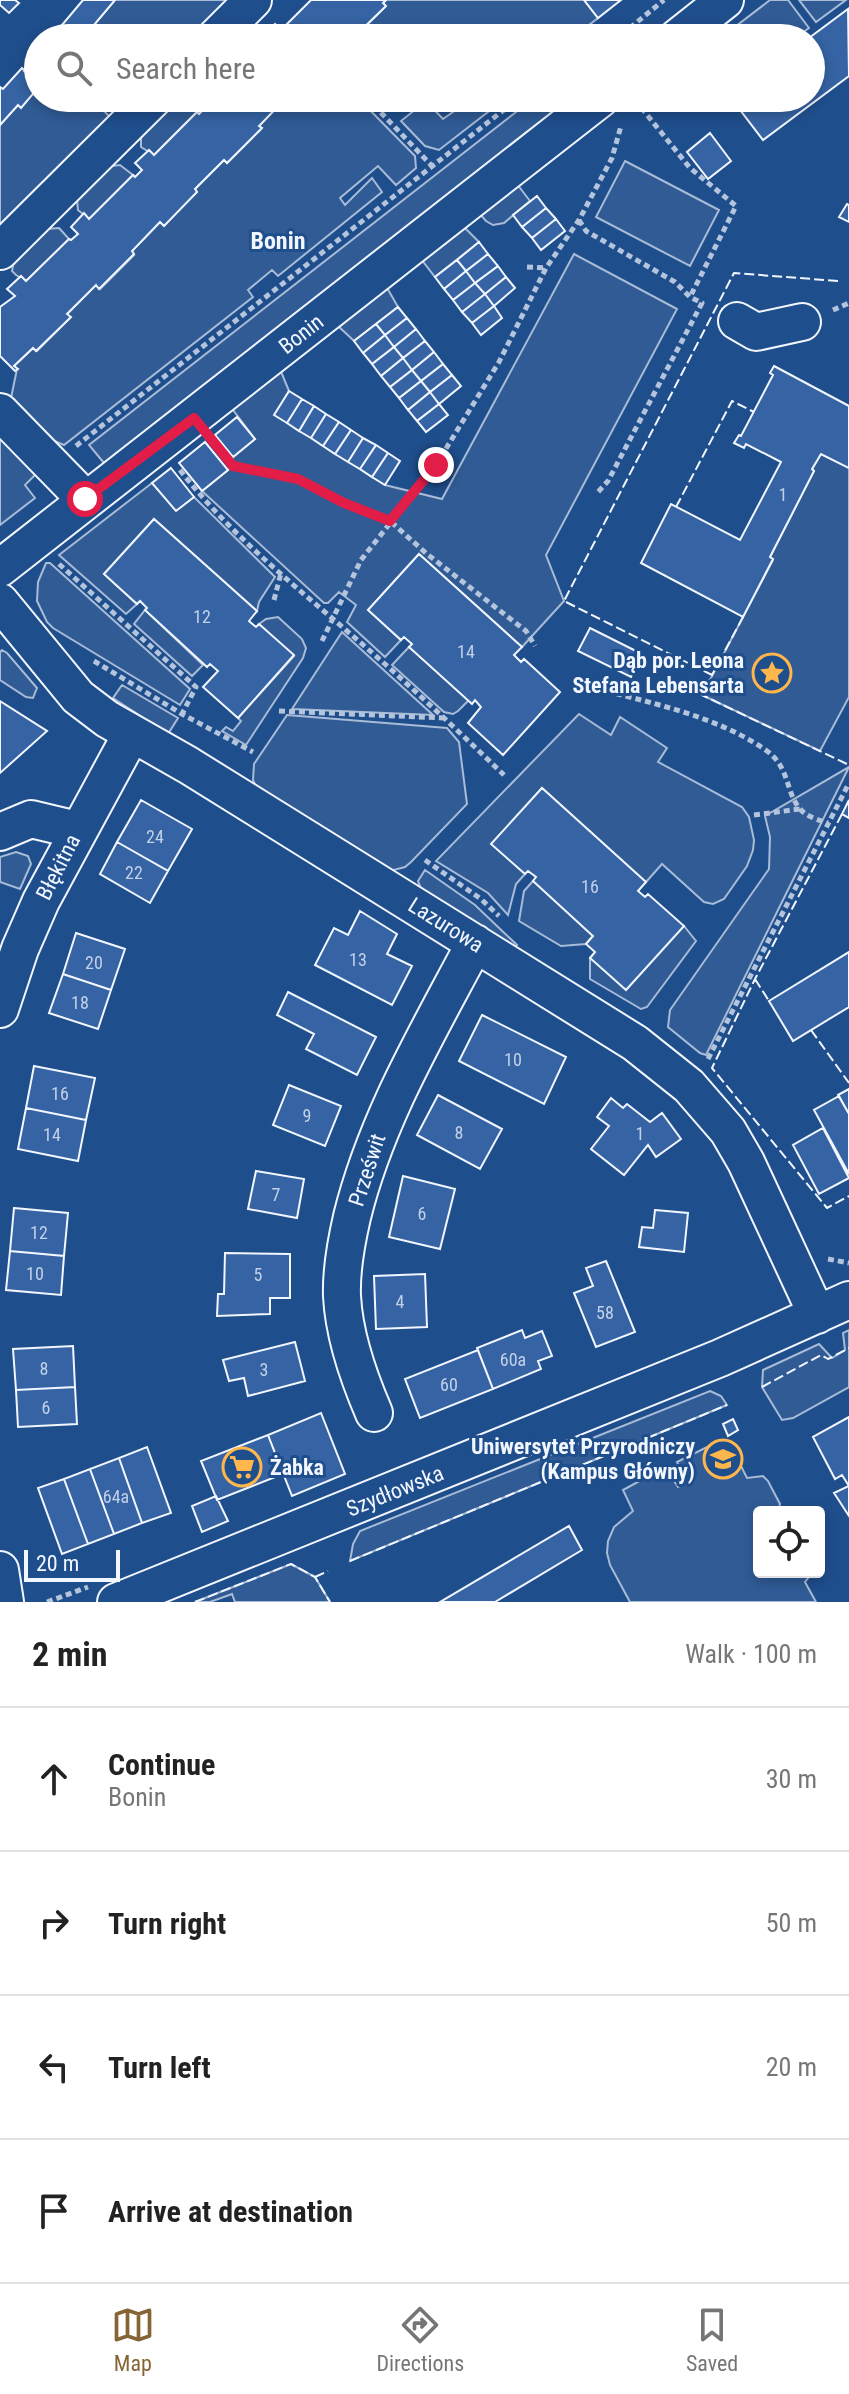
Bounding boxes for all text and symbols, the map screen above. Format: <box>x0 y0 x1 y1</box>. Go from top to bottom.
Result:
search box <box>24 24 825 112</box>
icon: search <box>52 46 96 90</box>
text: Search here <box>116 51 256 86</box>
district label: Bonin <box>250 227 306 255</box>
street label: Bonin <box>274 309 328 359</box>
route end <box>418 447 454 483</box>
route start <box>67 481 103 517</box>
house number: 1 <box>779 484 787 505</box>
house number: 12 <box>193 606 211 627</box>
house number: 14 <box>457 641 475 662</box>
place label: Dąb por. Leona Stefana Lebensarta <box>572 648 744 698</box>
place icon: Dąb por. Leona Stefana Lebensarta <box>751 652 793 694</box>
house number: 24 <box>146 826 164 847</box>
street label: Błękitna <box>31 830 85 904</box>
house number: 22 <box>125 862 143 883</box>
house number: 16 <box>581 876 599 897</box>
street label: Lazurowa <box>404 892 488 958</box>
house number: 13 <box>349 949 367 970</box>
house number: 20 <box>85 952 103 973</box>
house number: 18 <box>71 992 89 1013</box>
house number: 10 <box>504 1049 522 1070</box>
house number: 16 <box>51 1083 69 1104</box>
house number: 9 <box>303 1105 311 1126</box>
house number: 8 <box>455 1122 463 1143</box>
house number: 1 <box>636 1123 644 1144</box>
house number: 14 <box>43 1124 61 1145</box>
street label: Prześwit <box>344 1131 390 1209</box>
house number: 7 <box>272 1184 281 1205</box>
house number: 6 <box>418 1203 426 1224</box>
house number: 12 <box>30 1222 48 1243</box>
house number: 10 <box>26 1263 44 1284</box>
house number: 5 <box>254 1264 263 1285</box>
house number: 4 <box>396 1291 405 1312</box>
house number: 58 <box>596 1302 614 1323</box>
house number: 60a <box>500 1349 526 1370</box>
house number: 8 <box>40 1358 48 1379</box>
house number: 3 <box>260 1359 268 1380</box>
house number: 60 <box>440 1374 458 1395</box>
house number: 6 <box>42 1397 50 1418</box>
place label: Uniwersytet Przyrodniczy (Kampus Główny) <box>471 1434 695 1484</box>
school or university icon: Uniwersytet Przyrodniczy (Kampus Główny) <box>702 1438 744 1480</box>
supermarket icon: Żabka <box>221 1446 263 1488</box>
place label: Żabka <box>270 1455 324 1480</box>
street label: Szydłowska <box>343 1460 447 1522</box>
house number: 64a <box>103 1486 129 1507</box>
map controls <box>753 1506 825 1578</box>
button: locate <box>753 1506 825 1578</box>
scale bar <box>24 1546 120 1582</box>
text: 20 m <box>36 1551 79 1576</box>
text: 2 min <box>32 1634 108 1674</box>
text: Walk · 100 m <box>685 1639 817 1669</box>
text: Continue <box>108 1747 215 1782</box>
icon: ahead <box>32 1757 76 1801</box>
text: 30 m <box>766 1764 817 1794</box>
text: Bonin <box>108 1782 166 1812</box>
icon: right <box>32 1901 76 1945</box>
text: Turn right <box>108 1906 226 1941</box>
text: 50 m <box>766 1908 817 1938</box>
icon: left <box>32 2045 76 2089</box>
text: Turn left <box>108 2050 211 2085</box>
text: 20 m <box>766 2052 817 2082</box>
icon: arrive <box>32 2189 76 2233</box>
text: Arrive at destination <box>108 2194 353 2229</box>
tab: Map <box>111 2303 155 2376</box>
tab: Directions <box>376 2303 464 2376</box>
tab: Saved <box>686 2303 738 2376</box>

